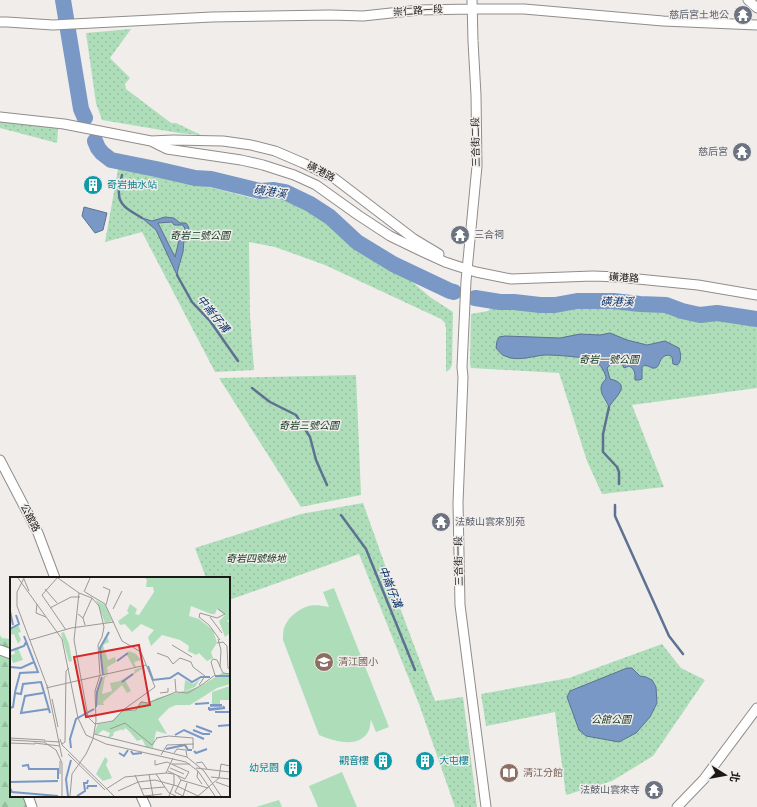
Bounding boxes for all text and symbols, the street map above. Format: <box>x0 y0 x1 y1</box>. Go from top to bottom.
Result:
street label: 崇仁路一段 <box>393 3 443 19</box>
temple icon: 慈后宮土地公 <box>732 4 754 26</box>
place label: 慈后宮土地公 <box>669 9 729 21</box>
street label: 三合街二段 <box>470 117 482 167</box>
temple icon: 慈后宮 <box>731 141 753 163</box>
place label: 慈后宮 <box>698 146 728 158</box>
street label: 磺港路 <box>305 160 337 184</box>
building icon: 奇岩抽水站 <box>82 174 104 196</box>
place label: 奇岩抽水站 <box>107 179 157 191</box>
water label: 磺港溪 <box>253 183 289 201</box>
temple icon: 三合祠 <box>449 224 471 246</box>
place label: 三合祠 <box>474 229 504 241</box>
park label: 奇岩二號公園 <box>170 230 232 242</box>
street label: 磺港路 <box>609 271 639 285</box>
water label: 中崙仔溝 <box>194 293 233 337</box>
water label: 磺港溪 <box>600 295 636 309</box>
park label: 奇岩一號公園 <box>579 354 641 366</box>
park label: 奇岩三號公園 <box>279 420 341 432</box>
street label: 公舘路 <box>18 502 42 534</box>
temple icon: 法鼓山雲來別苑 <box>430 511 452 533</box>
place label: 法鼓山雲來別苑 <box>455 516 525 528</box>
street label: 三合街一段 <box>453 536 465 586</box>
park label: 奇岩四號綠地 <box>226 553 287 565</box>
water label: 中崙仔溝 <box>376 564 405 612</box>
inset map <box>10 577 230 797</box>
school or university icon: 清江國小 <box>313 651 335 673</box>
place label: 清江國小 <box>338 656 378 668</box>
park label: 公館公園 <box>591 714 633 726</box>
building icon: 觀音樓 <box>372 750 394 772</box>
building icon: 大屯樓 <box>414 750 436 772</box>
place label: 觀音樓 <box>339 755 369 767</box>
place label: 大屯樓 <box>439 755 469 767</box>
north arrow <box>705 755 745 795</box>
building icon: 幼兒園 <box>282 757 304 779</box>
place label: 幼兒園 <box>249 762 279 774</box>
library icon: 清江分館 <box>498 762 520 784</box>
place label: 清江分館 <box>523 767 563 779</box>
text: 北 <box>727 770 742 783</box>
temple icon: 法鼓山雲來寺 <box>643 779 665 801</box>
place label: 法鼓山雲來寺 <box>580 784 640 796</box>

